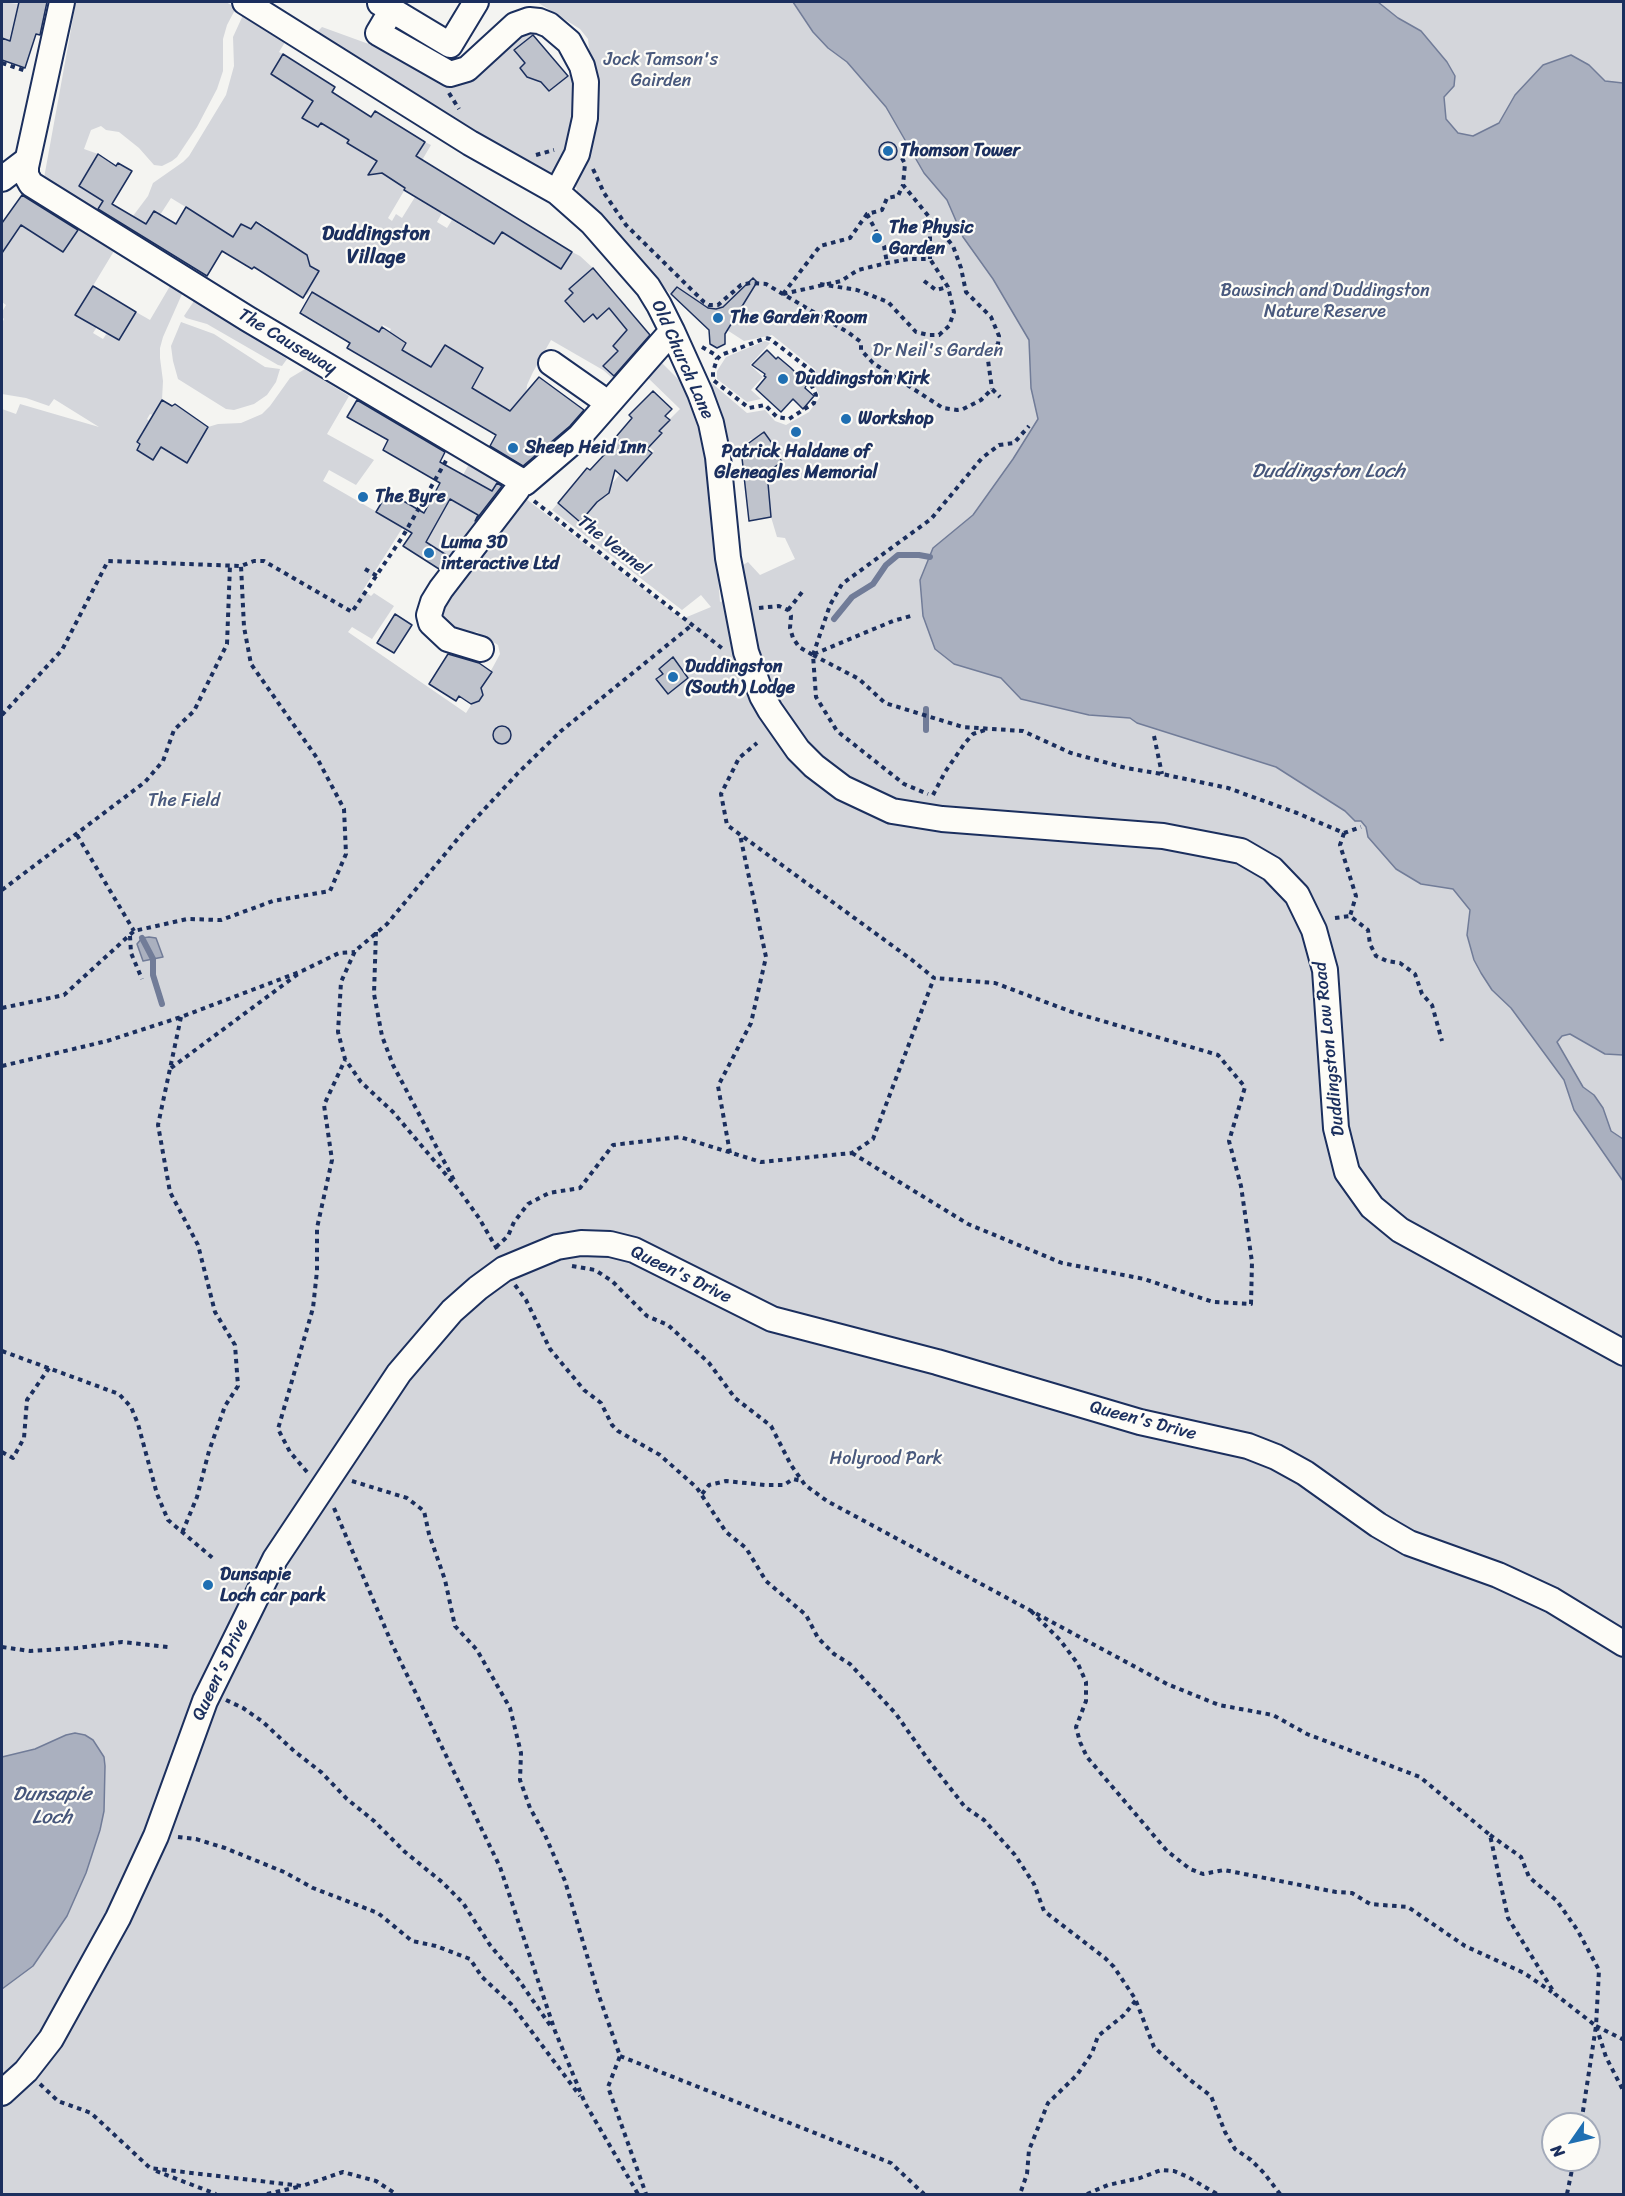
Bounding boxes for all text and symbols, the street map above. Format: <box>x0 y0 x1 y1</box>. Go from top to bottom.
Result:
park label: Jock Tamson's Gairden <box>604 49 718 92</box>
place label: Thomson Tower <box>900 140 1020 162</box>
marker: Thomson Tower <box>881 144 895 158</box>
place label: The Physic Garden <box>889 217 973 260</box>
district label: Duddingston Village <box>322 223 430 270</box>
marker: The Physic Garden <box>870 231 884 245</box>
park label: Bawsinch and Duddingston Nature Reserve <box>1220 280 1430 322</box>
street label: Old Church Lane <box>646 297 718 423</box>
street label: The Causeway <box>234 304 340 380</box>
place label: The Garden Room <box>730 307 867 329</box>
marker: The Garden Room <box>711 311 725 325</box>
park label: Dr Neil's Garden <box>873 340 1003 362</box>
place label: Duddingston Kirk <box>795 368 930 390</box>
marker: Duddingston Kirk <box>776 372 790 386</box>
place label: Workshop <box>858 408 933 430</box>
marker: Workshop <box>839 412 853 426</box>
marker: Patrick Haldane of Gleneagles Memorial <box>789 425 803 439</box>
place label: Sheep Heid Inn <box>525 437 646 459</box>
marker: Sheep Heid Inn <box>506 441 520 455</box>
place label: Patrick Haldane of Gleneagles Memorial <box>714 441 878 484</box>
water label: Duddingston Loch <box>1251 460 1405 484</box>
place label: The Byre <box>375 486 446 508</box>
marker: The Byre <box>356 490 370 504</box>
street label: The Vennel <box>573 511 653 581</box>
place label: Luma 3D interactive Ltd <box>441 532 559 574</box>
marker: Luma 3D interactive Ltd <box>422 546 436 560</box>
place label: Duddingston (South) Lodge <box>685 656 795 698</box>
marker: Duddingston (South) Lodge <box>666 670 680 684</box>
park label: The Field <box>148 790 220 812</box>
street label: Duddingston Low Road <box>1310 961 1350 1137</box>
street label: Queen's Drive <box>627 1241 735 1309</box>
street label: Queen's Drive <box>1087 1396 1199 1446</box>
park label: Holyrood Park <box>830 1448 942 1470</box>
place label: Dunsapie Loch car park <box>220 1564 326 1606</box>
marker: Dunsapie Loch car park <box>201 1578 215 1592</box>
street label: Queen's Drive <box>188 1616 254 1724</box>
water label: Dunsapie Loch <box>12 1783 92 1830</box>
north arrow <box>1541 2112 1601 2172</box>
text: N <box>1542 2139 1572 2164</box>

